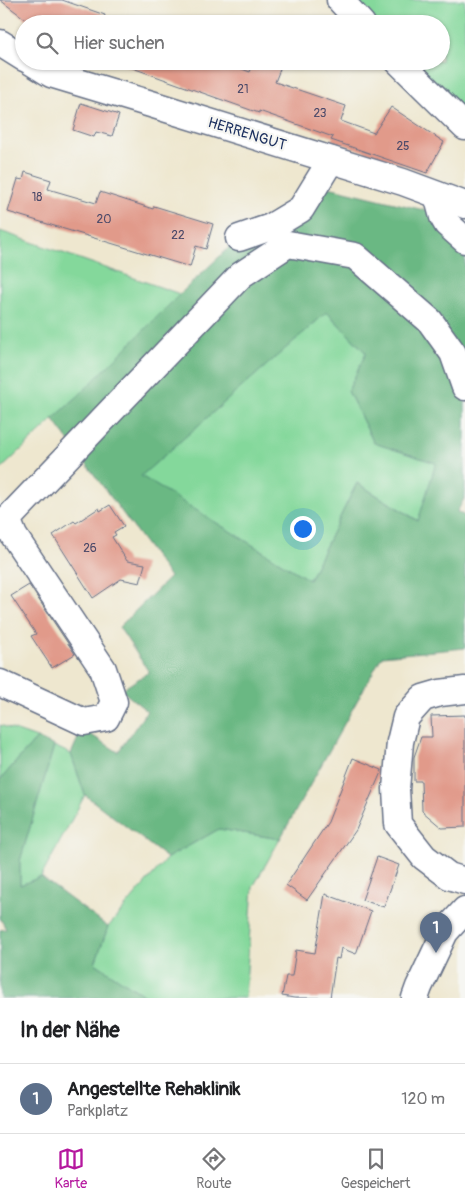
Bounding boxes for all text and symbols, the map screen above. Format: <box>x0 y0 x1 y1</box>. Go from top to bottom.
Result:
search box <box>15 15 450 70</box>
icon: search <box>33 29 61 57</box>
text: Hier suchen <box>73 31 165 55</box>
house number: 21 <box>237 82 249 97</box>
house number: 23 <box>313 106 327 121</box>
street label: HERRENGUT <box>205 113 289 155</box>
house number: 25 <box>396 139 410 154</box>
house number: 18 <box>32 190 42 205</box>
house number: 20 <box>97 212 111 227</box>
house number: 22 <box>171 228 185 243</box>
your location <box>290 516 316 542</box>
house number: 26 <box>83 541 97 556</box>
pin: 1 <box>420 912 452 953</box>
text: In der Nähe <box>20 1017 120 1044</box>
text: Angestellte Rehaklinik <box>67 1077 241 1101</box>
text: 1 <box>33 1089 39 1109</box>
text: 120 m <box>401 1089 445 1109</box>
text: Parkplatz <box>67 1101 128 1121</box>
tab: Karte <box>55 1145 87 1192</box>
tab: Route <box>196 1145 232 1192</box>
tab: Gespeichert <box>341 1145 410 1192</box>

